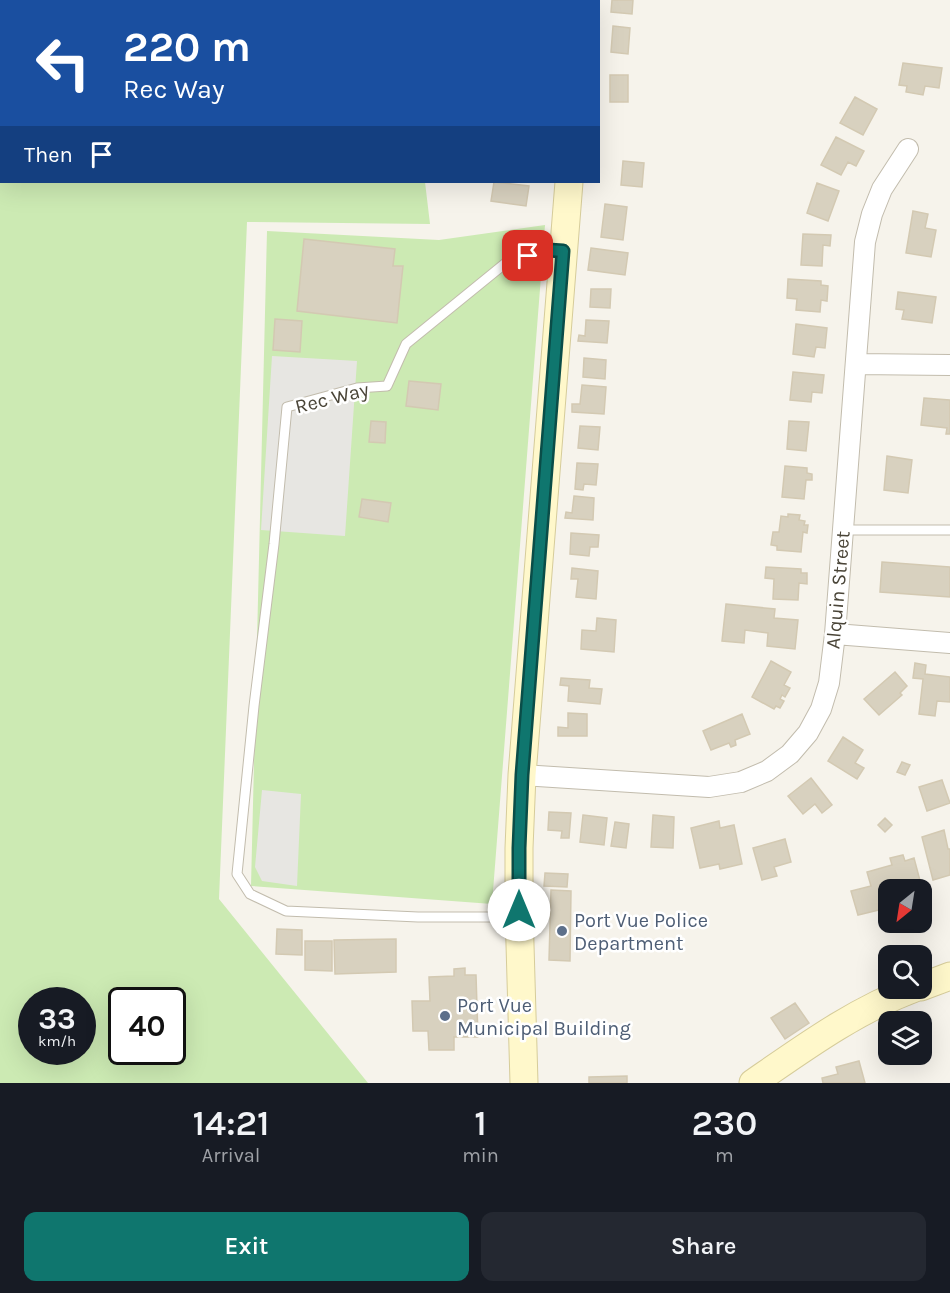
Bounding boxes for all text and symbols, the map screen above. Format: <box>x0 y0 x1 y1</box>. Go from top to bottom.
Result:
text: 220 m <box>123 22 251 72</box>
icon: left <box>24 24 102 102</box>
text: Rec Way <box>123 73 224 105</box>
icon: arrive <box>85 138 118 171</box>
text: Then <box>24 142 73 168</box>
pin <box>502 230 553 281</box>
icon: arrive <box>511 239 544 272</box>
street label: Rec Way <box>293 378 371 418</box>
street label: Alquin Street <box>821 529 855 650</box>
position arrow <box>487 878 551 942</box>
north arrow <box>878 879 932 933</box>
map controls <box>878 879 932 1065</box>
place label: Port Vue Police Department <box>574 909 708 955</box>
marker: Port Vue Police Department <box>555 924 569 938</box>
button: search <box>878 945 932 999</box>
speed limit sign: 40 <box>108 987 186 1065</box>
place label: Port Vue Municipal Building <box>457 994 631 1040</box>
text: 33 <box>38 1001 76 1037</box>
marker: Port Vue Municipal Building <box>438 1009 452 1023</box>
button: layers <box>878 1011 932 1065</box>
text: km/h <box>38 1032 76 1050</box>
text: 14:21 <box>193 1102 270 1144</box>
text: 1 <box>474 1102 487 1144</box>
text: 230 <box>691 1102 757 1144</box>
text: Arrival <box>202 1144 260 1167</box>
text: min <box>462 1144 499 1167</box>
text: m <box>715 1144 734 1167</box>
button: Exit <box>24 1212 469 1281</box>
button: Share <box>481 1212 926 1281</box>

